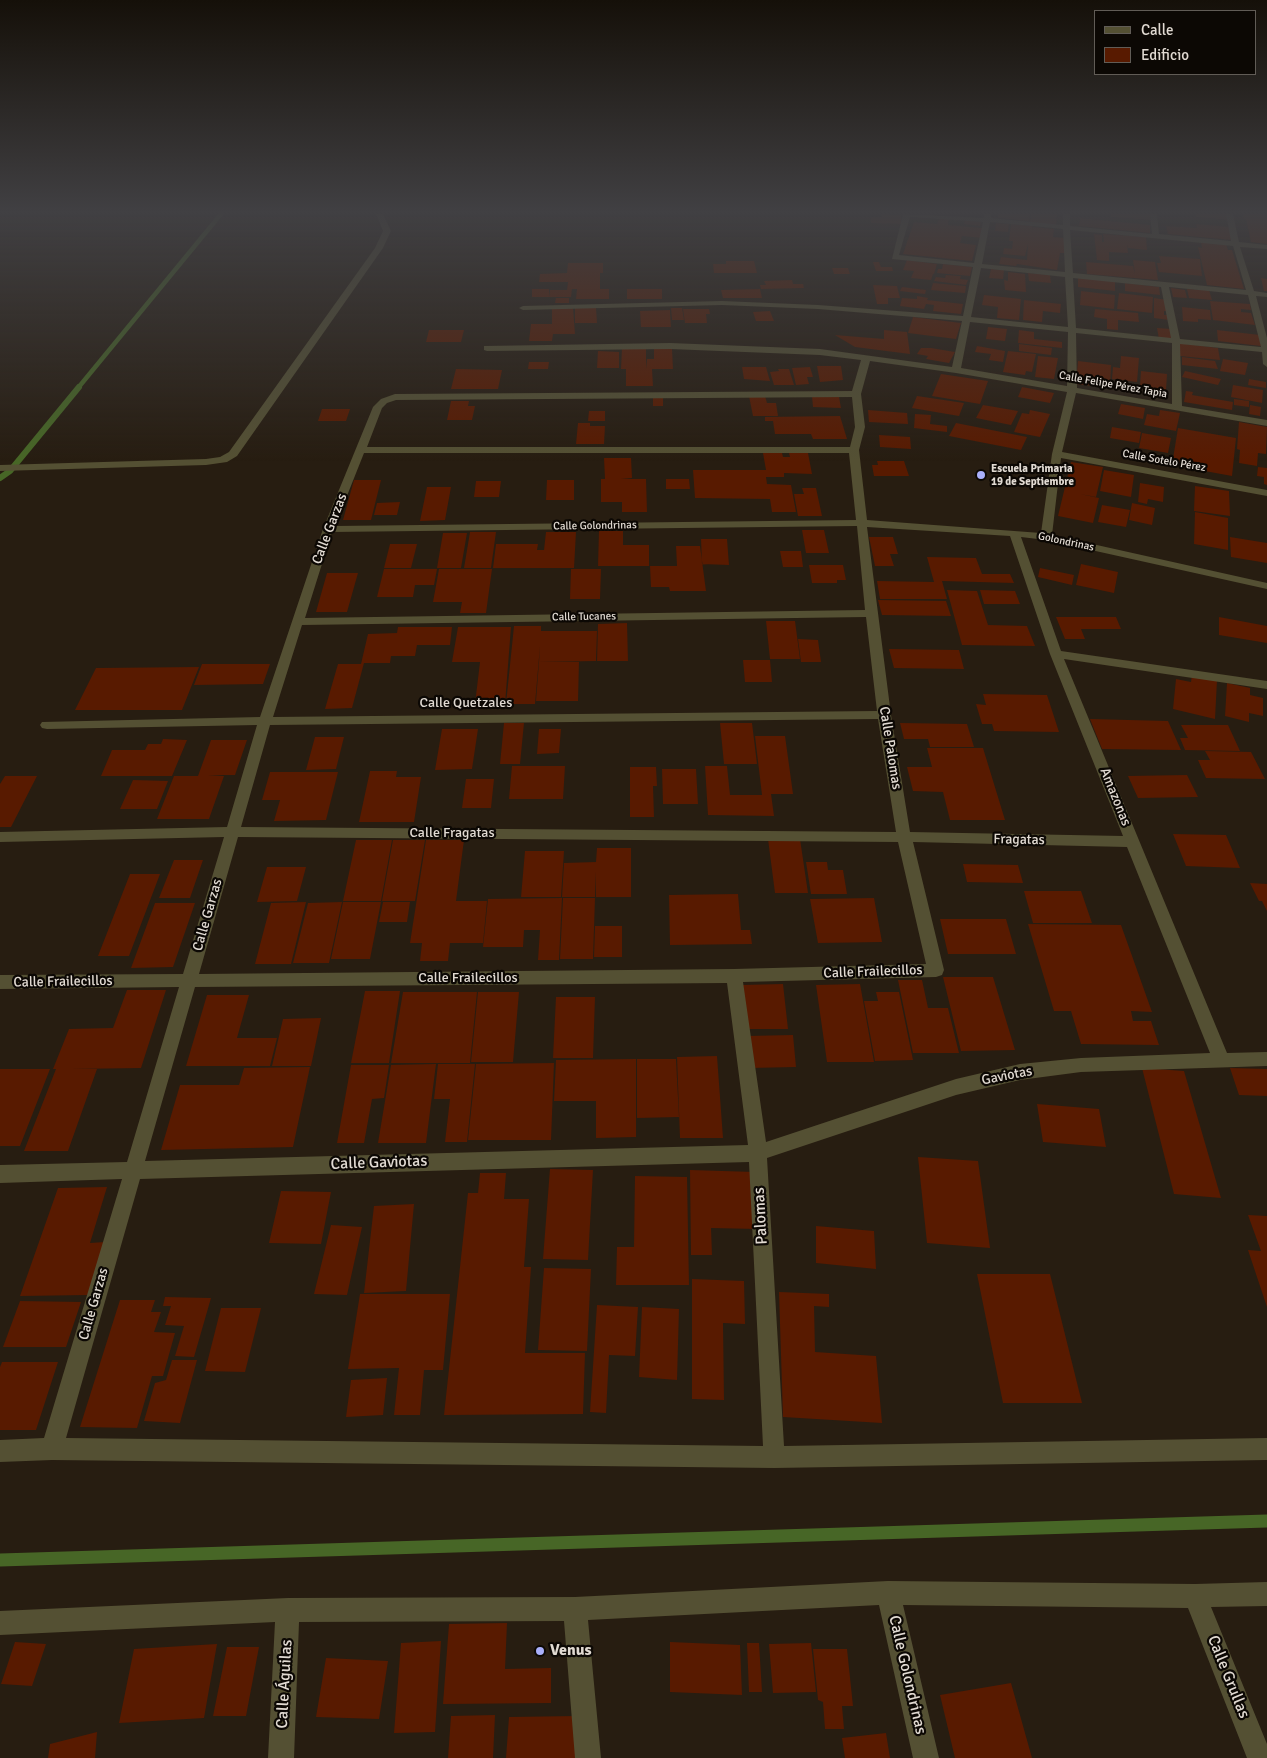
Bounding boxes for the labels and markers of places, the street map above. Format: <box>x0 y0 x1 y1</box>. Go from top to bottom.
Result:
place label: Escuela Primaria 19 de Septiembre <box>991 462 1074 488</box>
marker: Escuela Primaria 19 de Septiembre <box>975 469 987 481</box>
place label: Venus <box>550 1641 592 1661</box>
marker: Venus <box>534 1645 546 1657</box>

